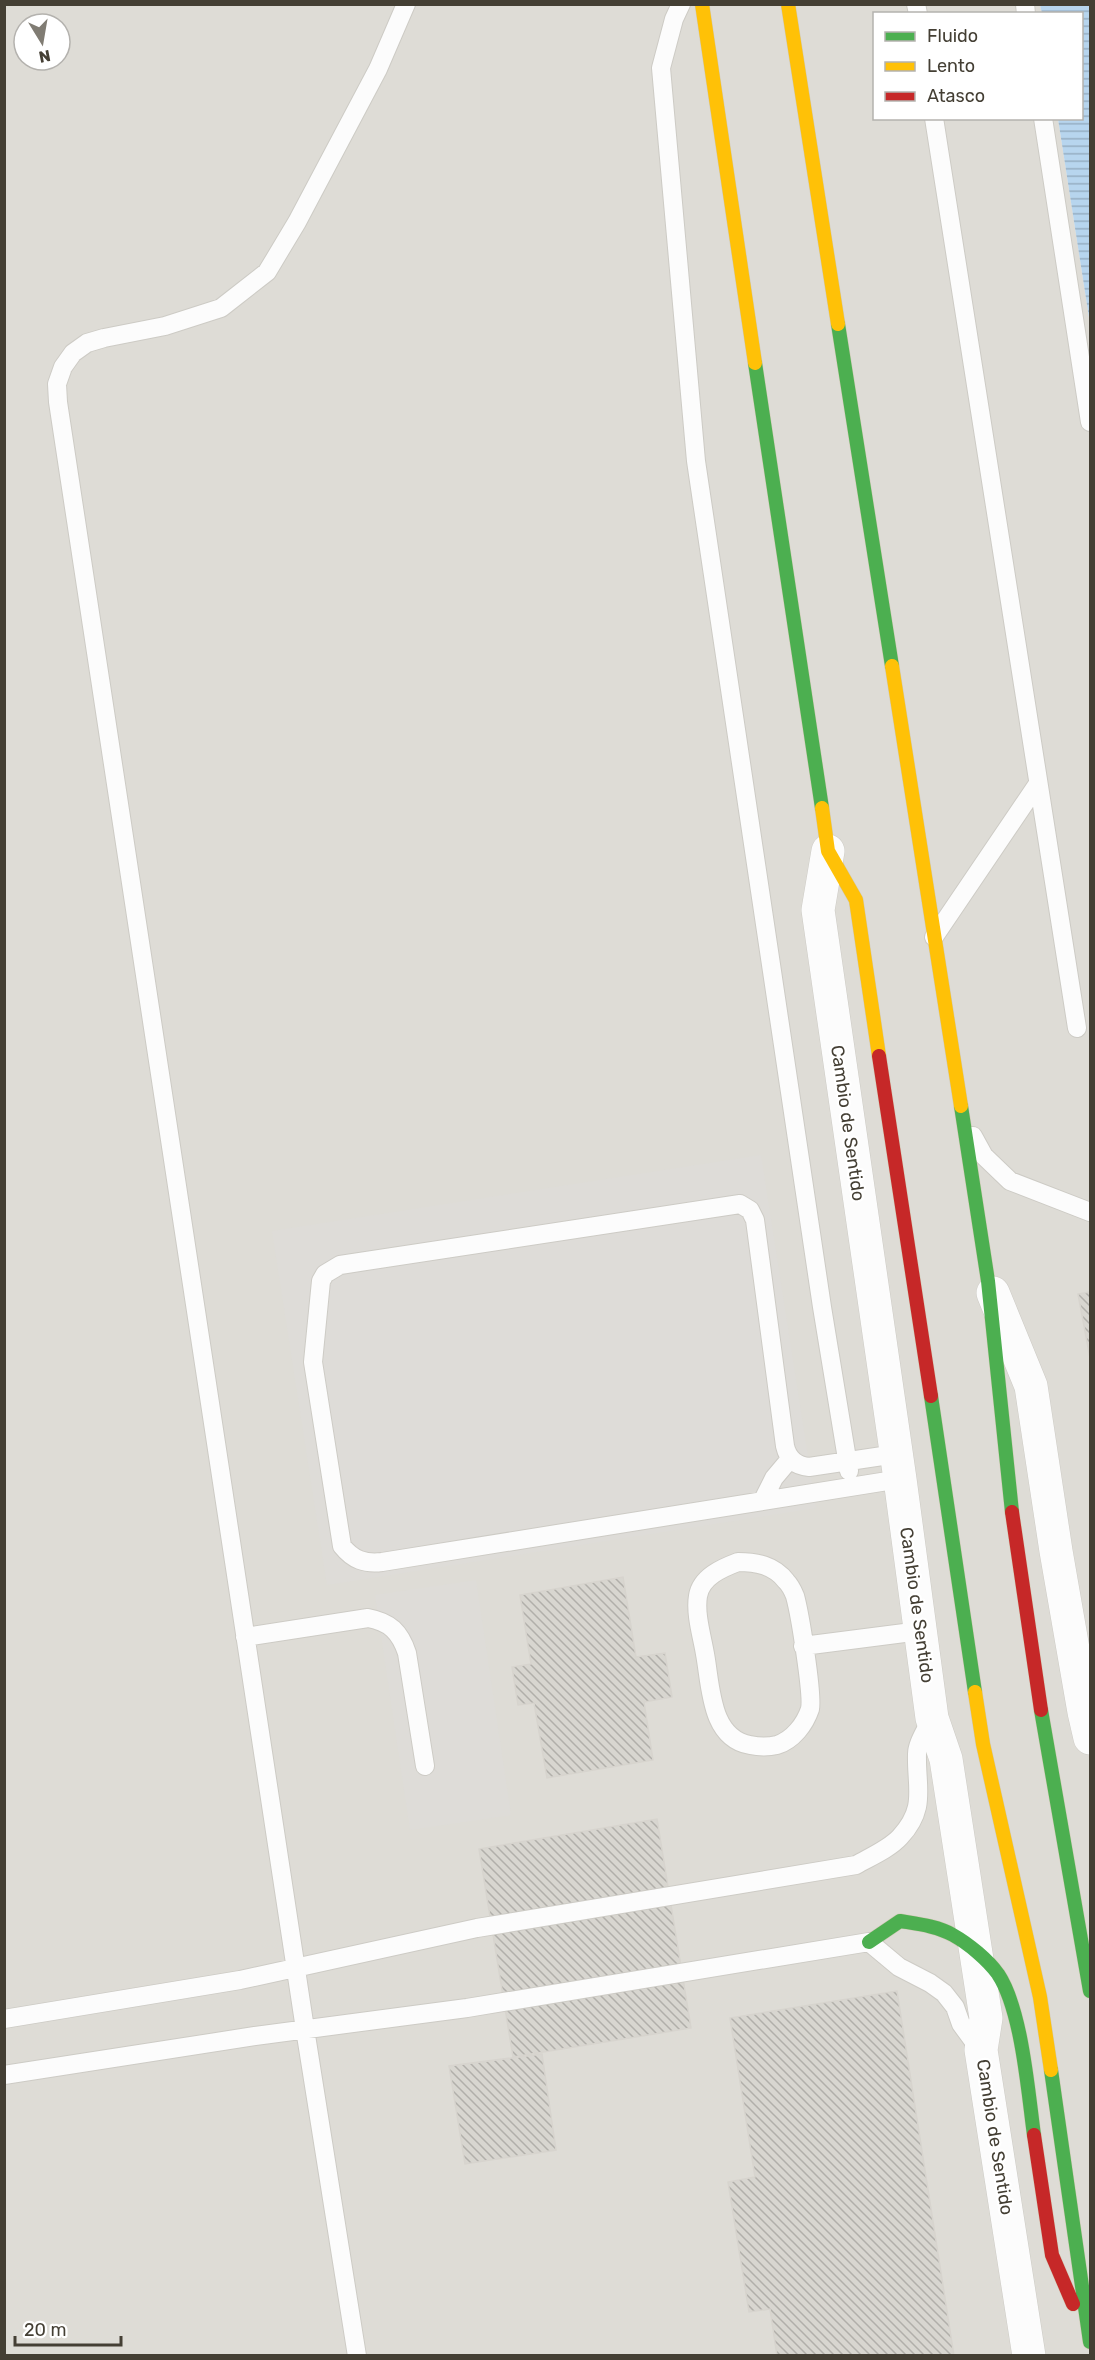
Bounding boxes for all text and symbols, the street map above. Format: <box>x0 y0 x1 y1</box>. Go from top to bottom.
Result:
north arrow <box>12 12 72 72</box>
legend <box>873 12 1083 120</box>
text: Fluido <box>927 25 978 47</box>
text: N <box>37 46 52 67</box>
text: Lento <box>927 55 975 77</box>
text: Atasco <box>927 85 985 107</box>
street label: Cambio de Sentido <box>826 1044 870 1202</box>
street label: Cambio de Sentido <box>895 1526 939 1684</box>
street label: Cambio de Sentido <box>972 2058 1018 2216</box>
scale bar <box>15 2309 122 2347</box>
text: 20 m <box>24 2319 66 2341</box>

